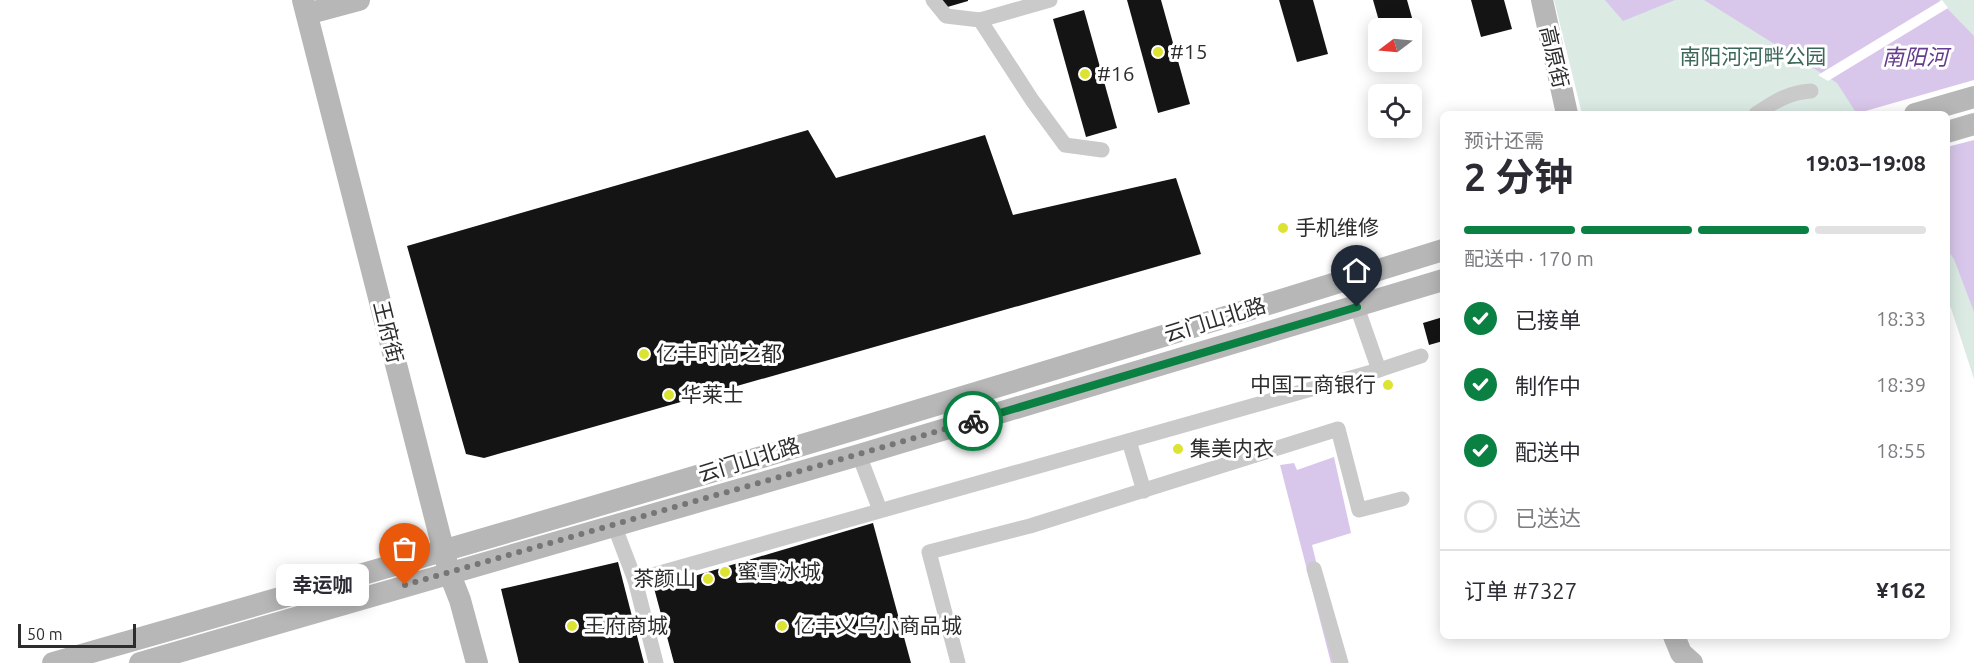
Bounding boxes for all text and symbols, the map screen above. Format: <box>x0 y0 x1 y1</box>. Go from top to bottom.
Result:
north arrow <box>1368 18 1422 72</box>
map controls <box>1368 18 1422 138</box>
street label: 高原街 <box>1536 23 1574 90</box>
place label: #15 <box>1170 39 1208 63</box>
park label: 南阳河河畔公园 <box>1680 44 1827 68</box>
water label: 南阳河 <box>1882 44 1952 69</box>
marker: #15 <box>1151 45 1165 59</box>
place label: #16 <box>1097 61 1135 85</box>
marker: #16 <box>1078 67 1092 81</box>
button: locate <box>1368 84 1422 138</box>
text: 预计还需 <box>1464 129 1544 152</box>
text: 19:03–19:08 <box>1805 150 1926 175</box>
text: 2 分钟 <box>1464 155 1573 198</box>
place label: 手机维修 <box>1295 215 1379 239</box>
marker: 手机维修 <box>1276 221 1290 235</box>
pin <box>1331 245 1382 307</box>
text: 配送中 · 170 m <box>1464 247 1594 270</box>
icon: home <box>1340 254 1373 287</box>
street label: 云门山北路 <box>1161 292 1268 346</box>
street label: 王府街 <box>370 298 408 365</box>
icon: check <box>1464 302 1497 335</box>
text: 已接单 <box>1515 307 1581 332</box>
text: 18:33 <box>1876 307 1926 330</box>
place label: 亿丰时尚之都 <box>656 341 782 365</box>
marker: 亿丰时尚之都 <box>637 347 651 361</box>
icon: check <box>1464 368 1497 401</box>
place label: 中国工商银行 <box>1250 372 1376 396</box>
text: 制作中 <box>1515 373 1581 398</box>
text: 18:39 <box>1876 373 1926 396</box>
marker: 中国工商银行 <box>1381 378 1395 392</box>
place label: 华莱士 <box>681 382 744 406</box>
marker: 华莱士 <box>662 388 676 402</box>
courier <box>943 391 1003 451</box>
icon: bike <box>957 405 990 438</box>
street label: 云门山北路 <box>695 432 802 486</box>
icon: check <box>1464 434 1497 467</box>
place label: 集美内衣 <box>1190 436 1274 460</box>
text: 配送中 <box>1515 439 1581 464</box>
text: 18:55 <box>1876 439 1926 462</box>
marker: 集美内衣 <box>1171 442 1185 456</box>
text: 已送达 <box>1515 505 1581 530</box>
pin <box>379 523 430 585</box>
icon: bag <box>388 532 421 565</box>
place label: 蜜雪冰城 <box>737 559 821 583</box>
callout: 幸运咖 <box>276 564 369 606</box>
marker: 蜜雪冰城 <box>718 565 732 579</box>
place label: 茶颜山 <box>633 566 696 590</box>
marker: 茶颜山 <box>701 572 715 586</box>
text: 幸运咖 <box>293 573 353 596</box>
text: ¥162 <box>1876 577 1926 602</box>
text: 订单 #7327 <box>1464 578 1577 603</box>
place label: 王府商城 <box>584 613 668 637</box>
place label: 亿丰义乌小商品城 <box>794 613 962 637</box>
marker: 王府商城 <box>565 619 579 633</box>
marker: 亿丰义乌小商品城 <box>775 619 789 633</box>
scale bar <box>18 621 136 648</box>
text: 50 m <box>27 625 63 643</box>

